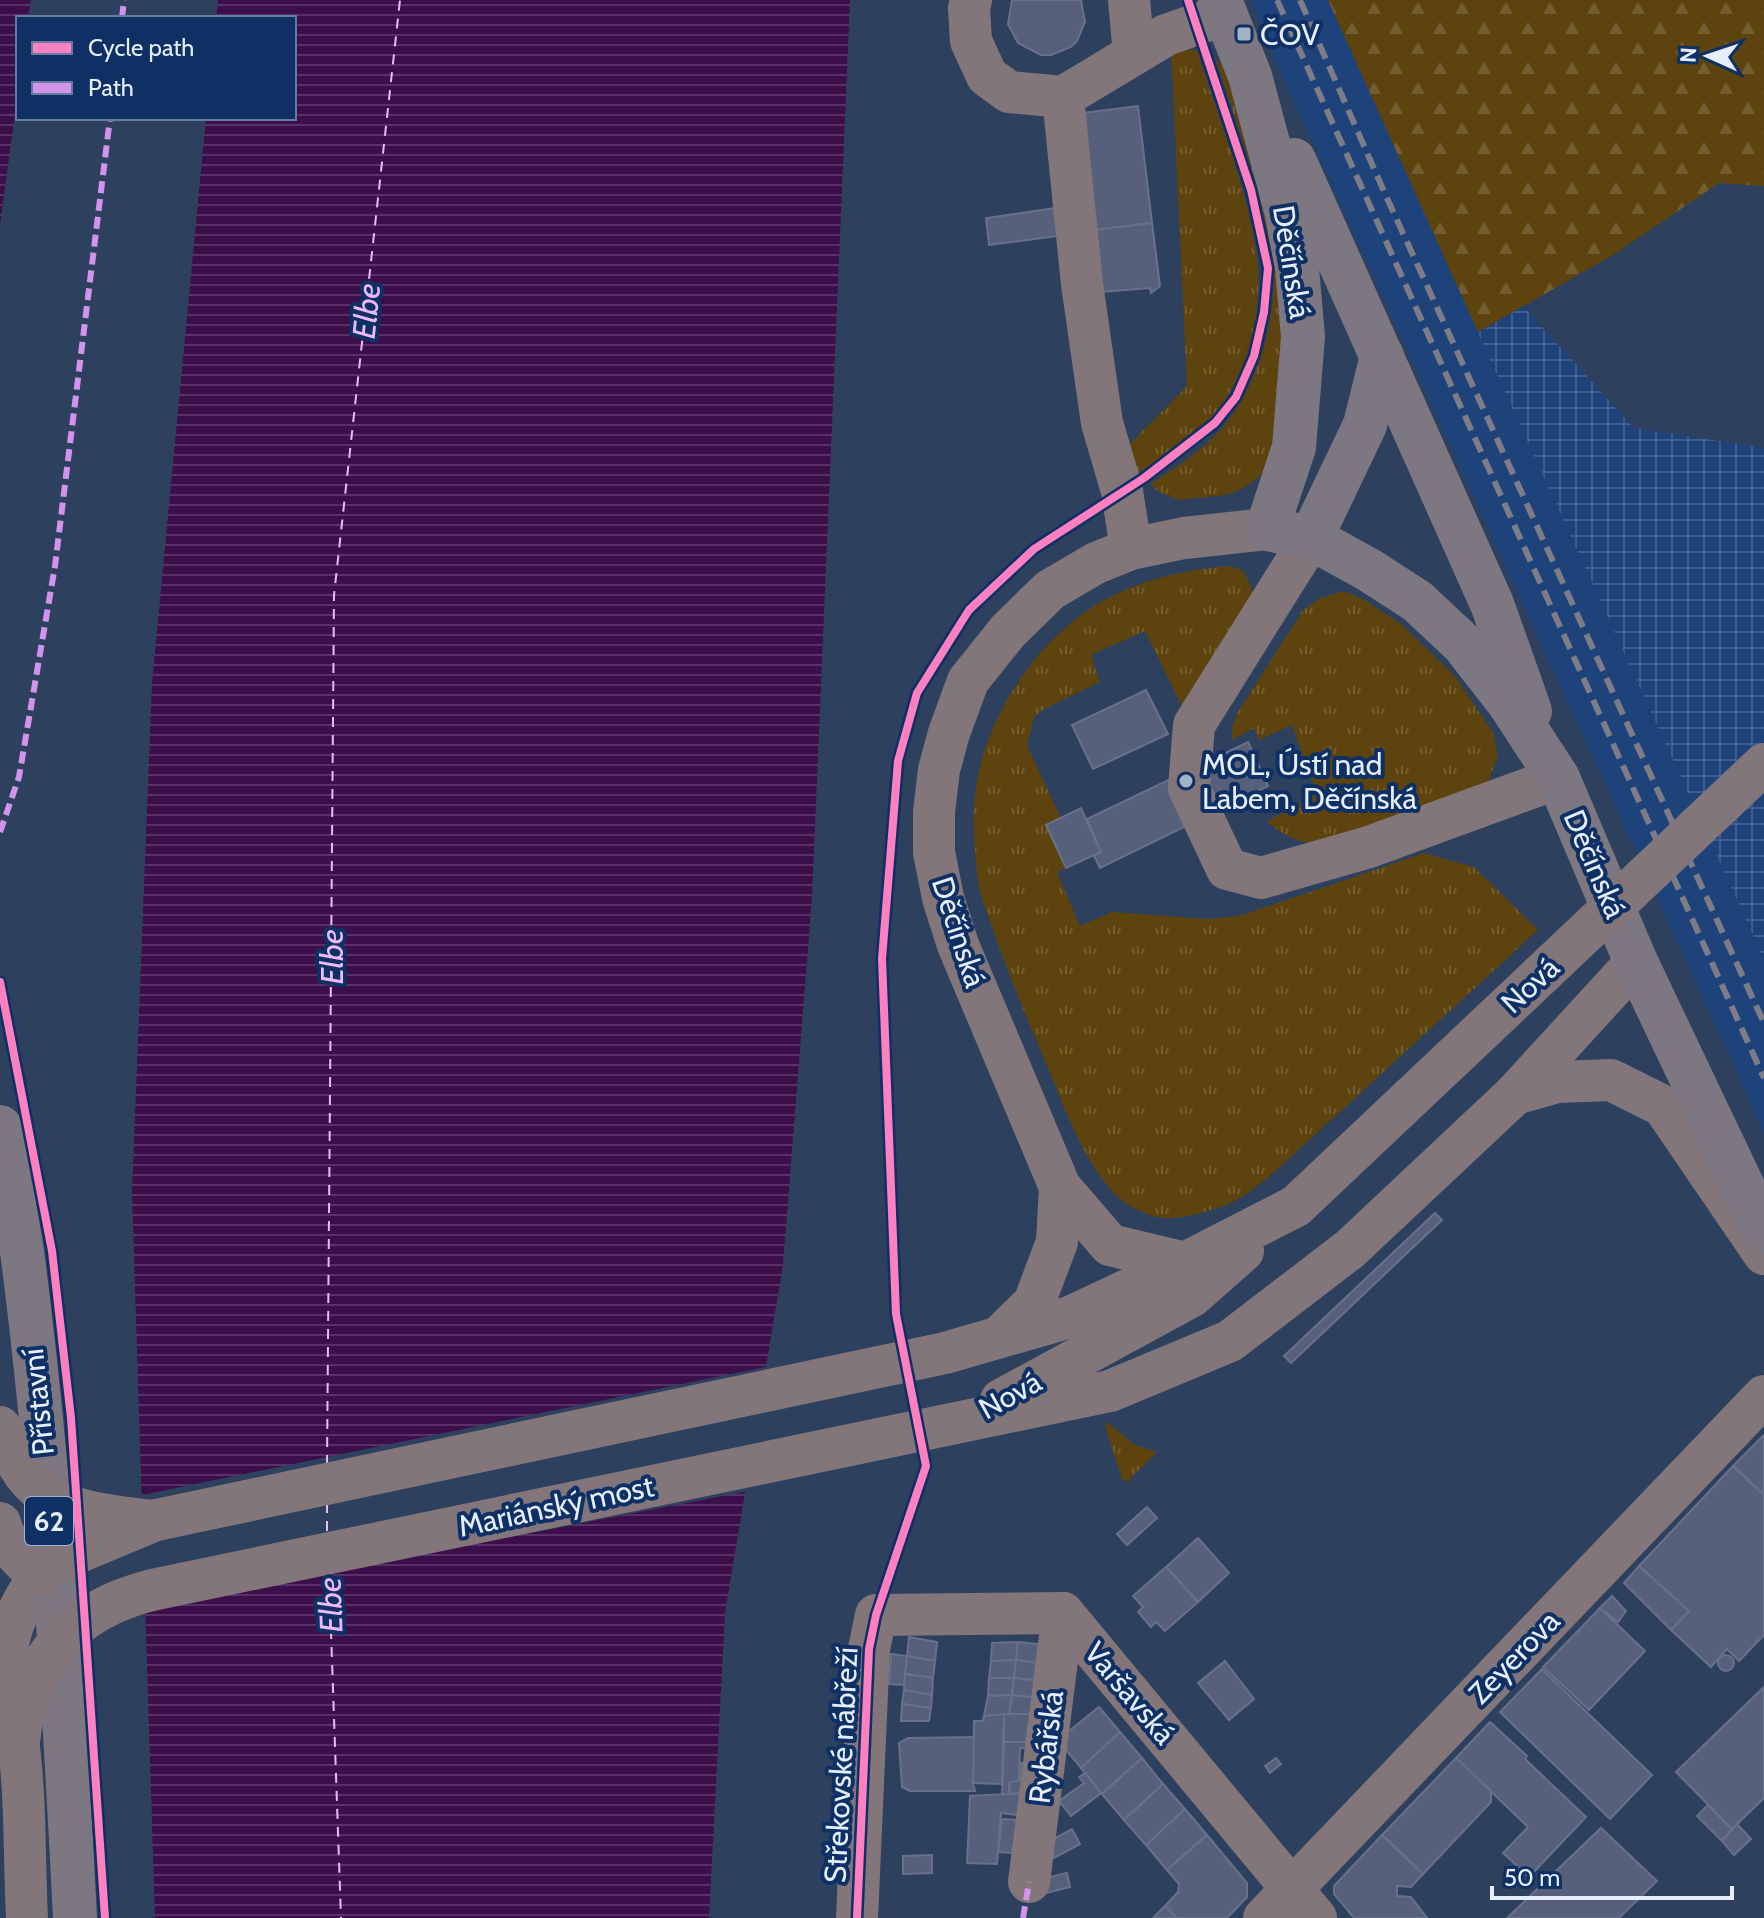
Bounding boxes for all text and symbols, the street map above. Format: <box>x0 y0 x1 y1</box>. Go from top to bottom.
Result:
legend <box>16 16 296 120</box>
place label: ČOV <box>1260 16 1320 53</box>
north arrow <box>1668 16 1748 96</box>
marker: ČOV <box>1235 25 1253 43</box>
text: Cycle path <box>88 33 194 62</box>
text: N <box>1675 47 1702 63</box>
text: Path <box>88 73 134 102</box>
street label: Děčínská <box>1265 203 1319 322</box>
water label: Elbe <box>344 281 388 341</box>
place label: MOL, Ústí nad Labem, Děčínská <box>1202 746 1418 817</box>
marker: MOL, Ústí nad Labem, Děčínská <box>1177 772 1195 790</box>
street label: Děčínská <box>1556 804 1635 924</box>
street label: Děčínská <box>924 872 994 993</box>
water label: Elbe <box>312 929 351 985</box>
street label: Nová <box>1493 949 1567 1021</box>
street label: Přístavní <box>14 1347 62 1457</box>
street label: Nová <box>972 1363 1048 1427</box>
street label: Mariánský most <box>455 1467 657 1545</box>
road number: 62 <box>25 1497 73 1545</box>
water label: Elbe <box>310 1577 350 1633</box>
street label: Zeyerova <box>1461 1602 1568 1711</box>
street label: Varšavská <box>1077 1634 1184 1752</box>
street label: Střekovské nábřeží <box>816 1646 866 1884</box>
street label: Rybářská <box>1021 1688 1071 1806</box>
scale bar <box>1492 1850 1732 1900</box>
text: 50 m <box>1504 1863 1560 1892</box>

